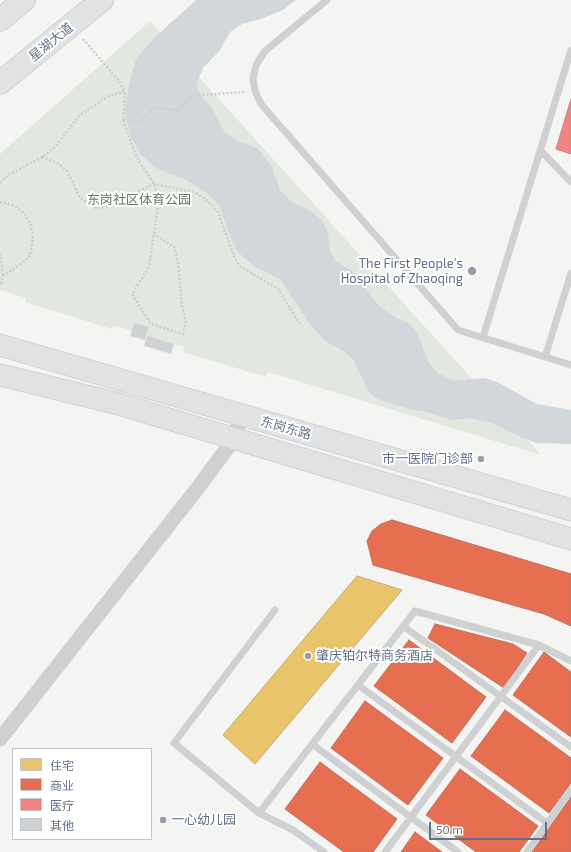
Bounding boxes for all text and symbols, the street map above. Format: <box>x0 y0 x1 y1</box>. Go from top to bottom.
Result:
street label: 星湖大道 <box>26 20 76 64</box>
park label: 东岗社区体育公园 <box>87 192 191 208</box>
place label: The First People's Hospital of Zhaoqing <box>341 256 463 287</box>
marker: The First People's Hospital of Zhaoqing <box>466 265 478 277</box>
street label: 东岗东路 <box>259 413 313 443</box>
place label: 市一医院门诊部 <box>382 451 473 467</box>
marker: 市一医院门诊部 <box>476 454 486 464</box>
place label: 肇庆铂尔特商务酒店 <box>316 648 433 664</box>
marker: 肇庆铂尔特商务酒店 <box>303 651 313 661</box>
legend <box>12 748 152 840</box>
text: 住宅 <box>50 758 74 772</box>
text: 商业 <box>50 778 74 792</box>
text: 医疗 <box>50 798 74 812</box>
place label: 一心幼儿园 <box>171 812 236 828</box>
scale bar <box>431 814 549 840</box>
marker: 一心幼儿园 <box>158 815 168 825</box>
text: 其他 <box>50 818 74 832</box>
text: 50 m <box>436 822 463 836</box>

